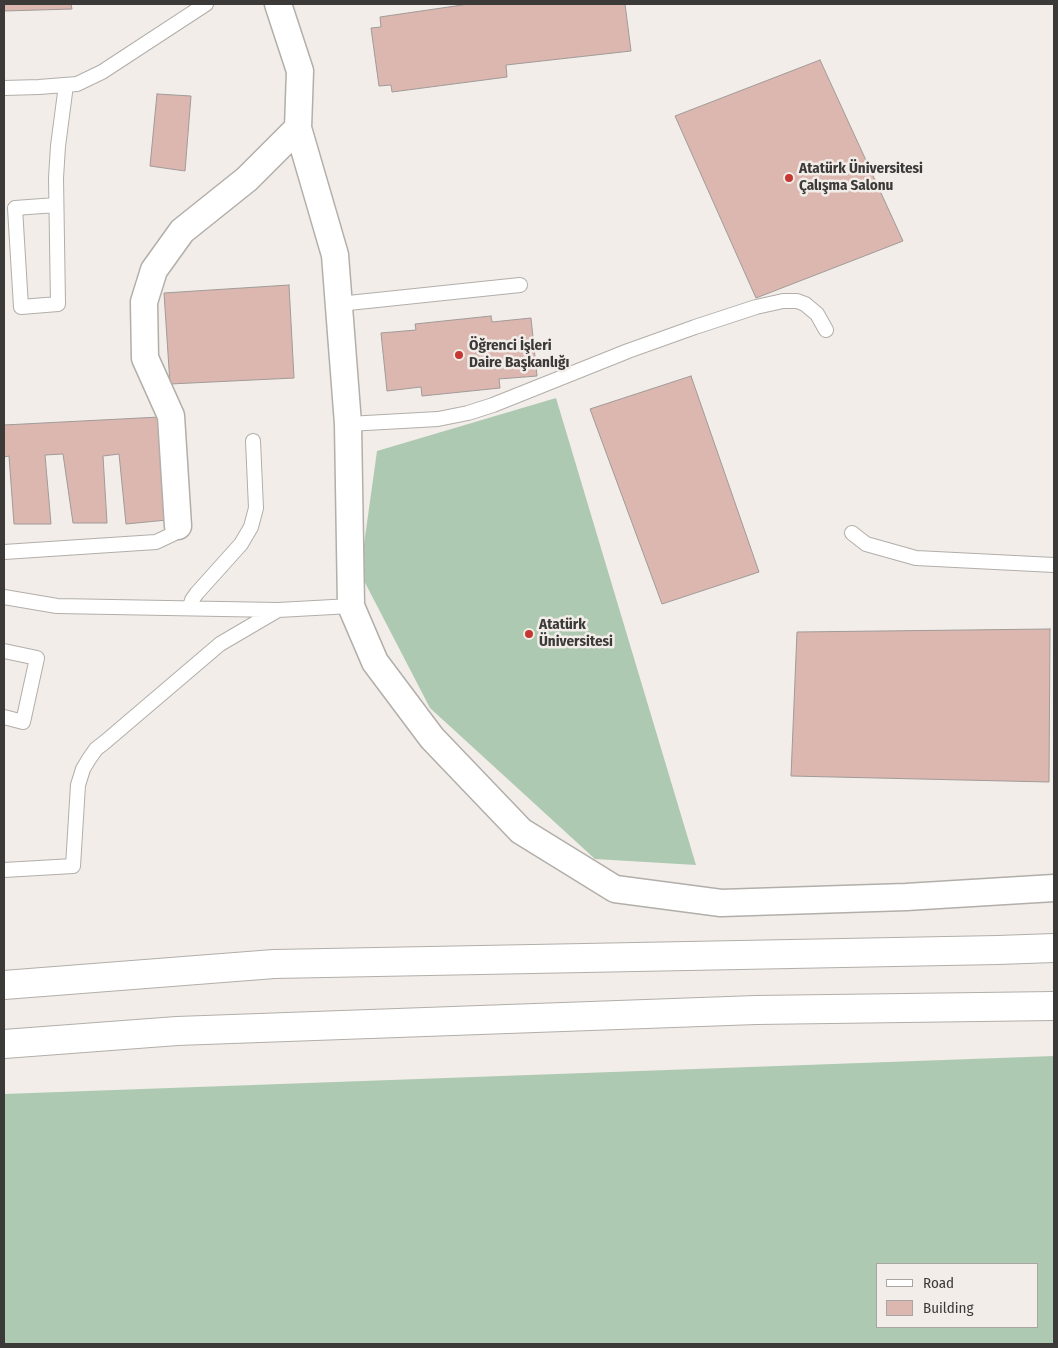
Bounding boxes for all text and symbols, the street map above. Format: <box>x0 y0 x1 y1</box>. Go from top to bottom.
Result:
place label: Atatürk Üniversitesi Çalışma Salonu <box>799 160 923 195</box>
marker: Atatürk Üniversitesi Çalışma Salonu <box>783 172 795 184</box>
place label: Öğrenci İşleri Daire Başkanlığı <box>469 337 569 372</box>
marker: Öğrenci İşleri Daire Başkanlığı <box>453 349 465 361</box>
place label: Atatürk Üniversitesi <box>539 616 613 651</box>
marker: Atatürk Üniversitesi <box>523 628 535 640</box>
legend <box>876 1263 1038 1328</box>
text: Road <box>923 1274 954 1292</box>
text: Building <box>923 1299 974 1317</box>

